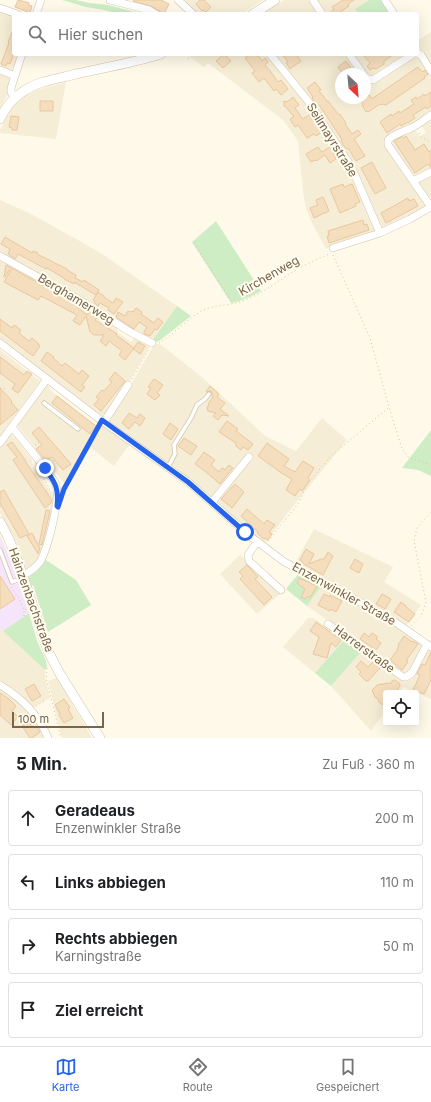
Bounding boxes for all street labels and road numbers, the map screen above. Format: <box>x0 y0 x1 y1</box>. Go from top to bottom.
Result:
street label: Seilmayrstraße <box>304 100 361 180</box>
street label: Kirchenweg <box>236 252 302 299</box>
street label: Berghamerweg <box>35 270 117 327</box>
street label: Hainzenbachstraße <box>6 545 57 654</box>
street label: Enzenwinkler Straße <box>290 559 399 628</box>
street label: Harrerstraße <box>331 621 398 676</box>

